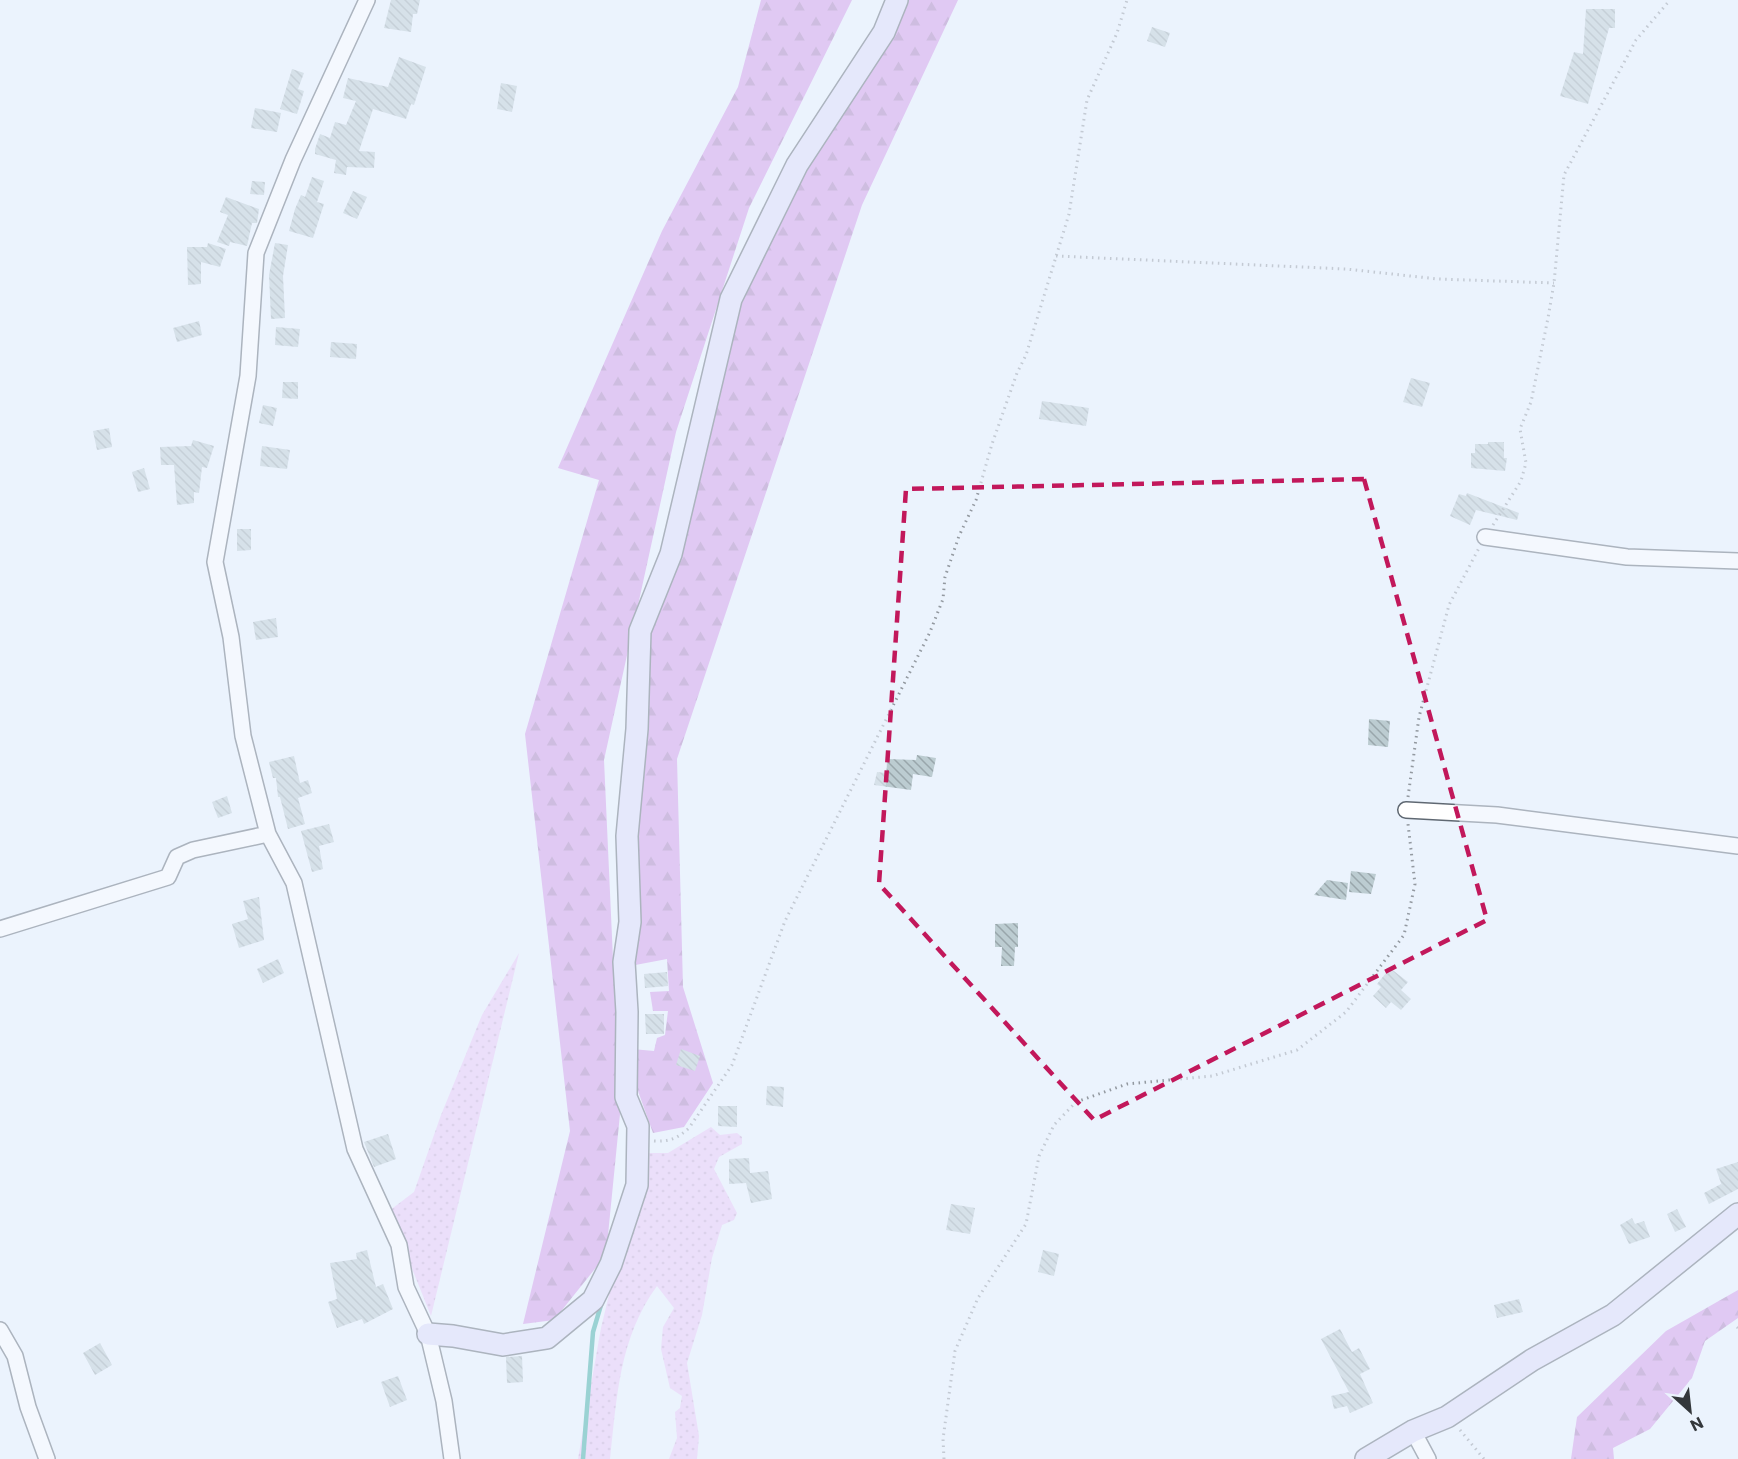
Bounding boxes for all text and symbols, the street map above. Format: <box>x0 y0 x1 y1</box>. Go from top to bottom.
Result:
north arrow <box>1660 1381 1720 1441</box>
text: N <box>1687 1414 1707 1436</box>

